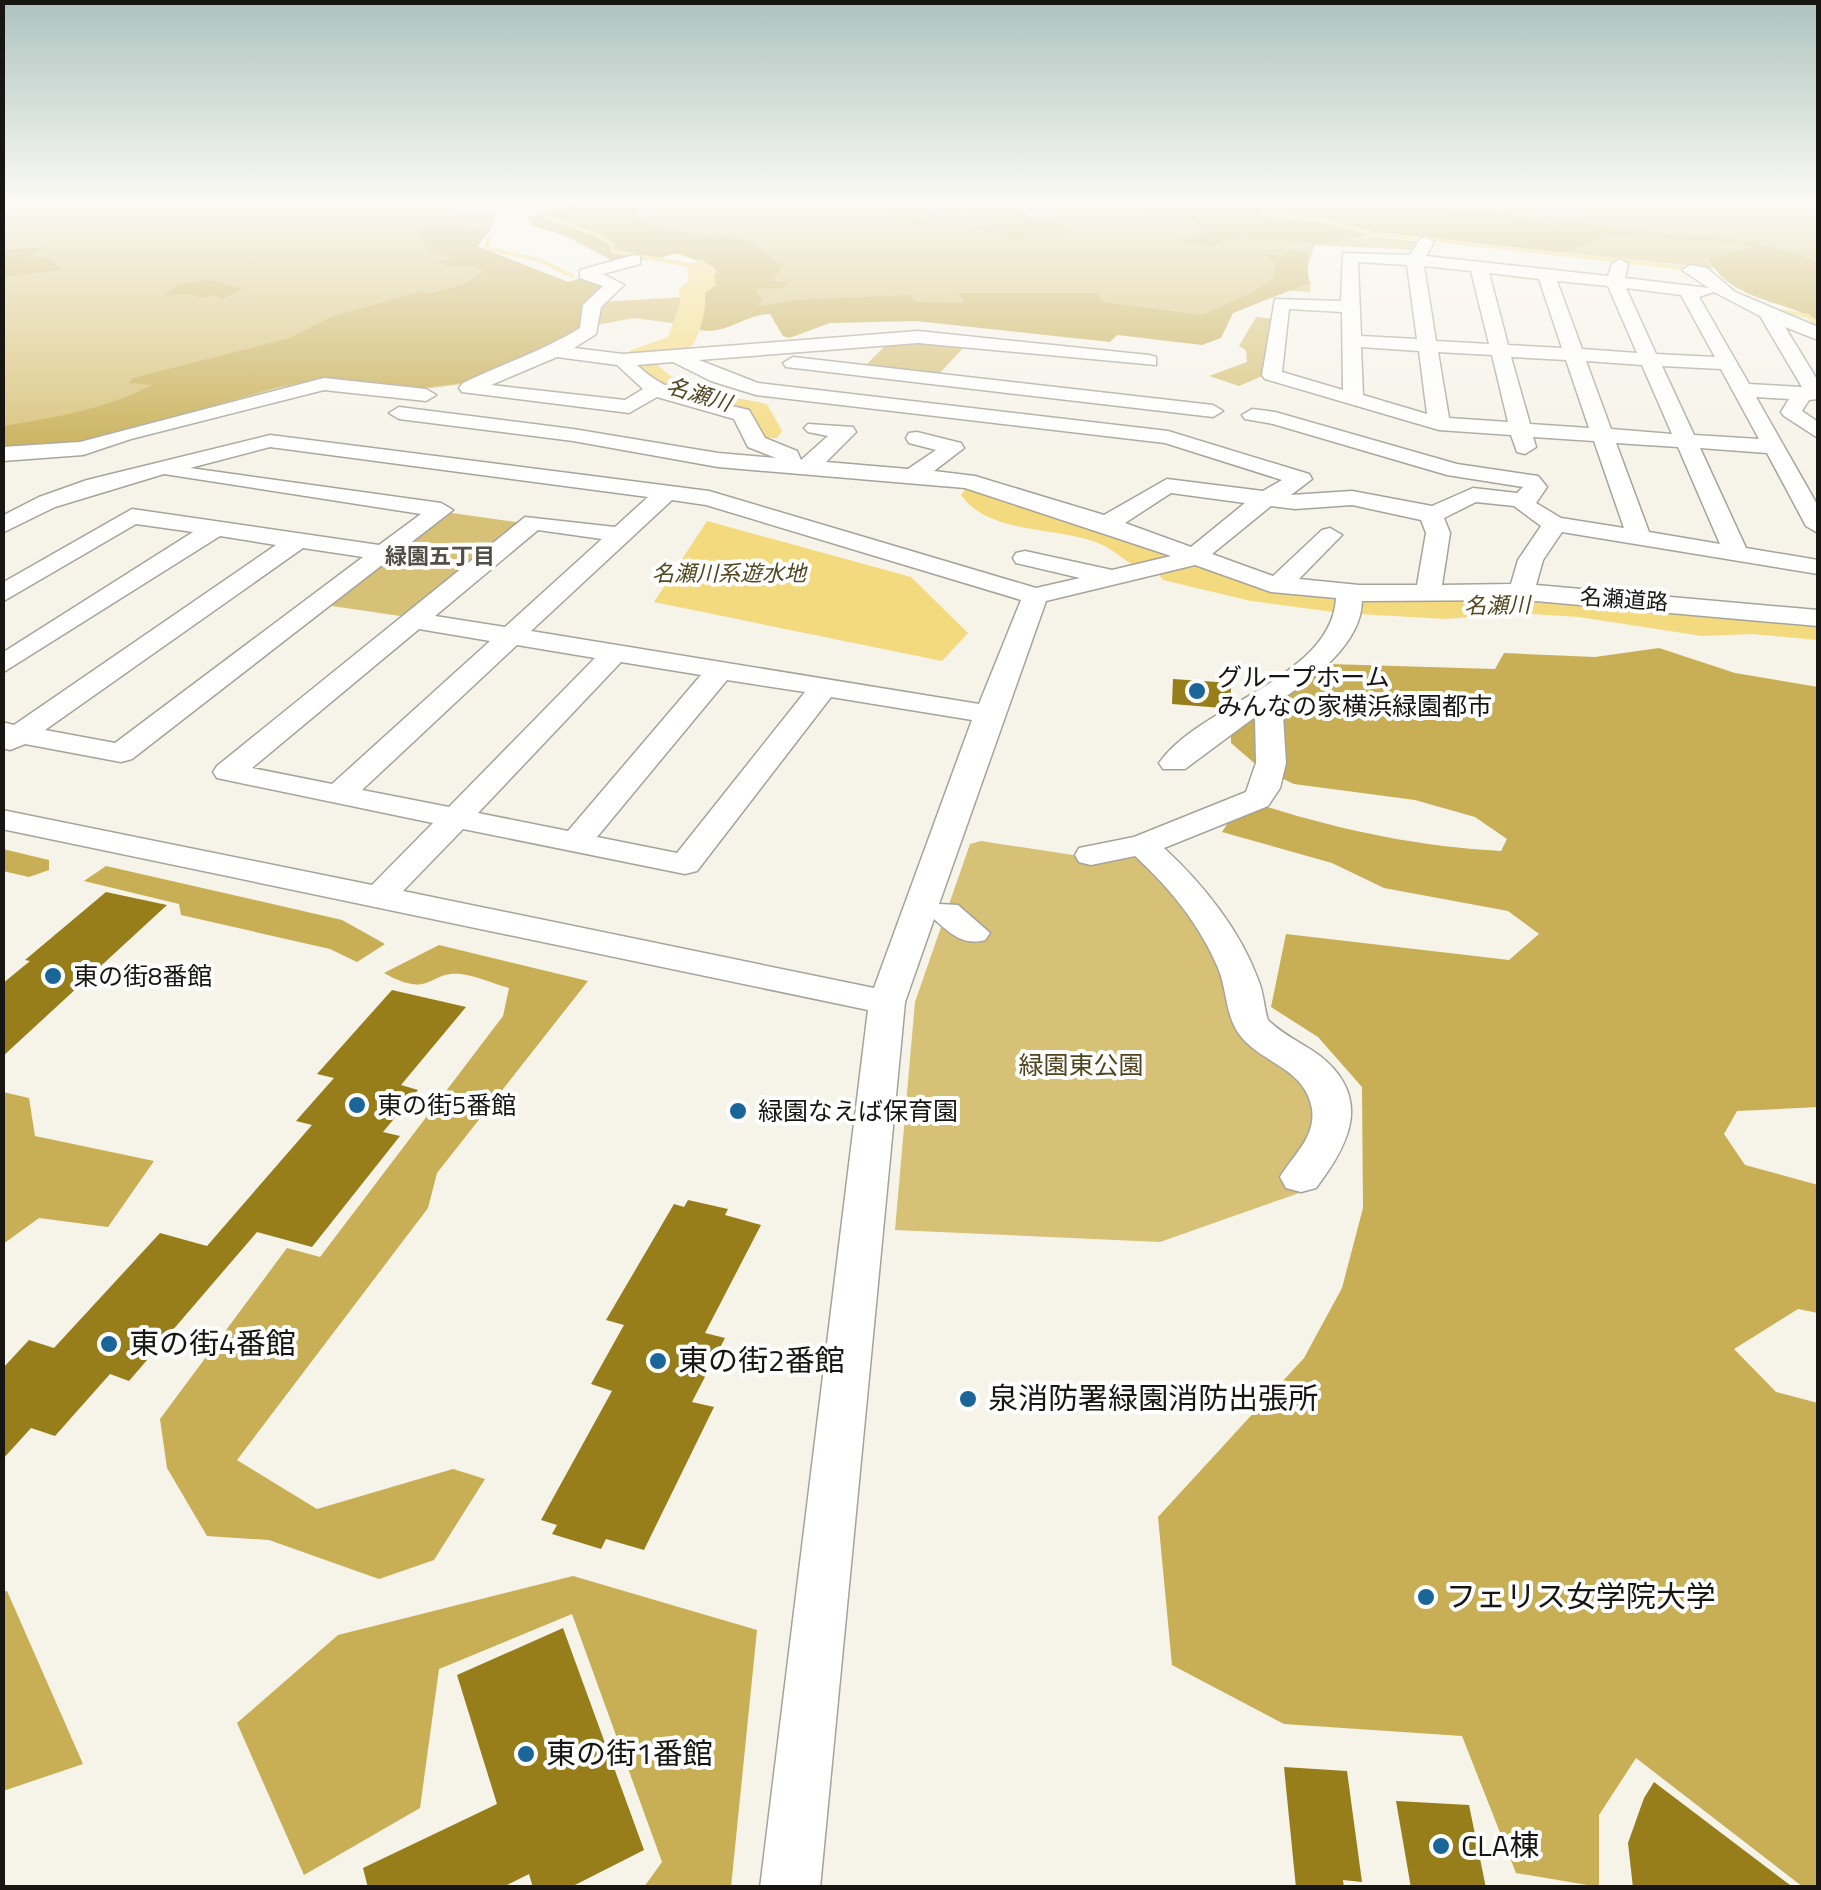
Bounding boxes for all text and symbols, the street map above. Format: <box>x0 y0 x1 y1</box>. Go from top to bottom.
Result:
water label: 名瀬川 <box>662 368 737 420</box>
district label: 緑園五丁目 <box>385 539 495 573</box>
water label: 名瀬川系遊水地 <box>652 556 808 590</box>
street label: 名瀬道路 <box>1579 579 1669 619</box>
water label: 名瀬川 <box>1464 587 1532 623</box>
place label: グループホーム みんなの家横浜緑園都市 <box>1217 658 1492 725</box>
marker: グループホーム みんなの家横浜緑園都市 <box>1186 680 1208 702</box>
place label: 東の街8番館 <box>73 957 212 995</box>
marker: 東の街8番館 <box>42 965 64 987</box>
park label: 緑園東公園 <box>1018 1046 1144 1084</box>
place label: 東の街5番館 <box>377 1086 516 1124</box>
place label: 緑園なえば保育園 <box>758 1092 958 1130</box>
marker: 東の街5番館 <box>346 1094 368 1116</box>
marker: 緑園なえば保育園 <box>727 1100 749 1122</box>
place label: 東の街4番館 <box>129 1320 296 1366</box>
marker: 東の街4番館 <box>98 1333 120 1355</box>
place label: 東の街2番館 <box>678 1337 845 1383</box>
marker: 東の街2番館 <box>647 1350 669 1372</box>
place label: 泉消防署緑園消防出張所 <box>988 1375 1318 1421</box>
marker: 泉消防署緑園消防出張所 <box>957 1388 979 1410</box>
place label: フェリス女学院大学 <box>1446 1573 1716 1619</box>
marker: フェリス女学院大学 <box>1415 1586 1437 1608</box>
place label: 東の街1番館 <box>546 1730 713 1776</box>
marker: 東の街1番館 <box>515 1743 537 1765</box>
place label: CLA棟 <box>1461 1822 1540 1868</box>
marker: CLA棟 <box>1430 1835 1452 1857</box>

